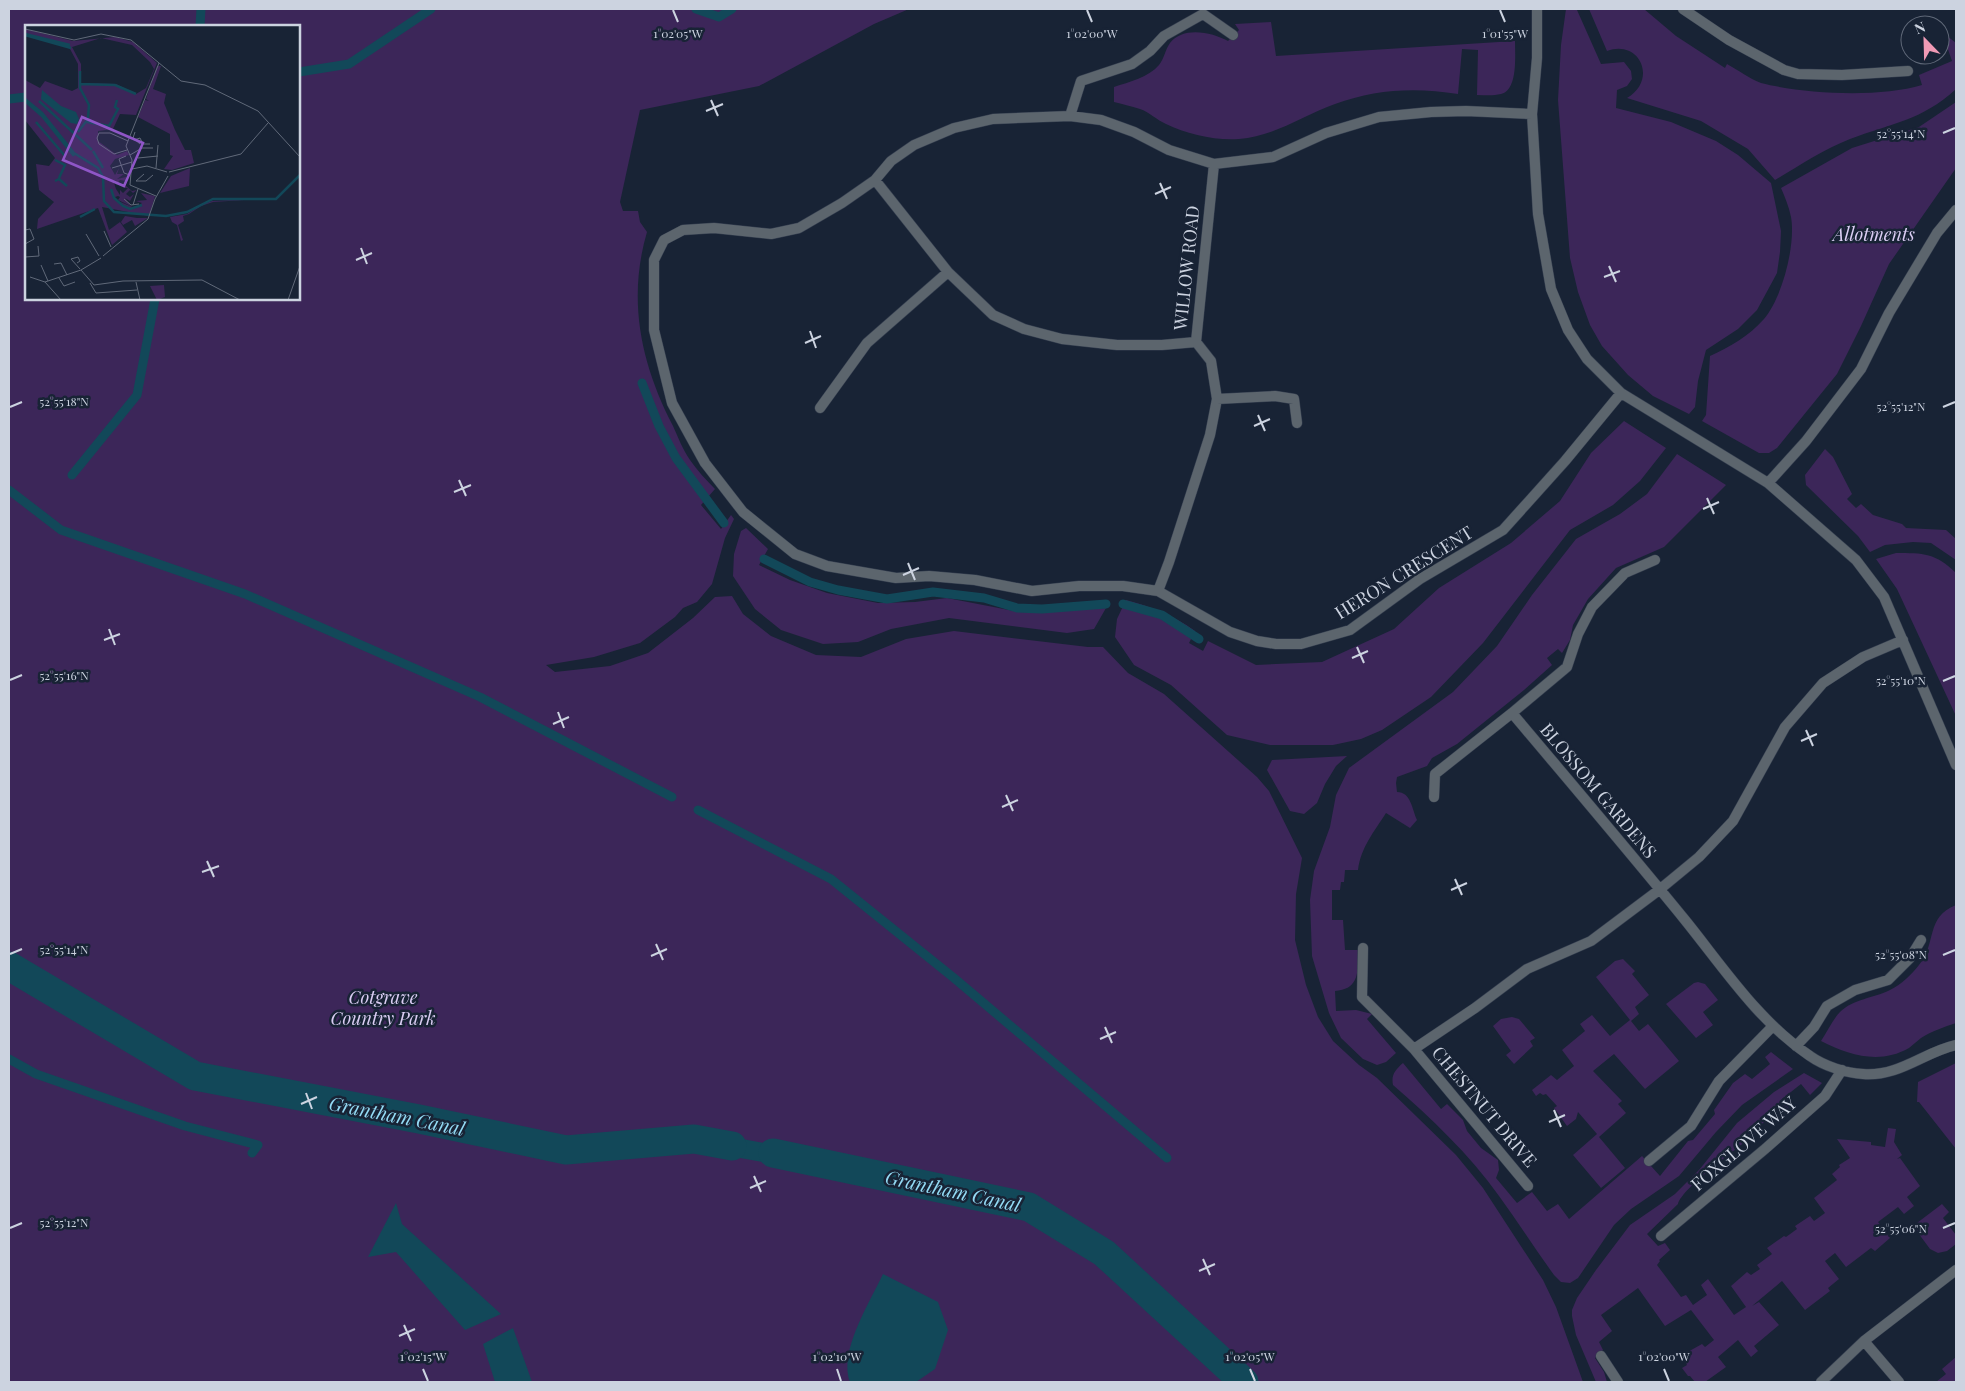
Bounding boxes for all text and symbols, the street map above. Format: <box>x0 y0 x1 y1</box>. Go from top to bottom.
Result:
north arrow <box>1900 15 1950 65</box>
text: N <box>1911 17 1928 38</box>
inset map <box>25 25 300 300</box>
text: 1°02'05"W <box>653 25 703 41</box>
text: 1°02'00"W <box>1066 25 1118 41</box>
text: 1°01'55"W <box>1482 25 1528 41</box>
text: 52°55'14"N <box>1877 125 1926 141</box>
street label: WILLOW ROAD <box>1167 204 1205 333</box>
park label: Allotments <box>1831 222 1915 246</box>
text: 52°55'18"N <box>39 393 89 409</box>
text: 52°55'12"N <box>1877 398 1926 414</box>
street label: HERON CRESCENT <box>1330 520 1477 624</box>
text: 52°55'16"N <box>39 667 89 683</box>
text: 52°55'10"N <box>1876 672 1927 688</box>
street label: BLOSSOM GARDENS <box>1535 718 1662 863</box>
text: 52°55'14"N <box>40 941 89 957</box>
text: 52°55'08"N <box>1875 946 1928 962</box>
park label: Cotgrave Country Park <box>330 985 436 1030</box>
street label: CHESTNUT DRIVE <box>1427 1041 1543 1172</box>
water label: Grantham Canal <box>327 1089 468 1141</box>
street label: FOXGLOVE WAY <box>1685 1090 1802 1196</box>
water label: Grantham Canal <box>883 1163 1024 1217</box>
text: 52°55'12"N <box>40 1214 89 1230</box>
text: 52°55'06"N <box>1875 1220 1927 1236</box>
text: 1°02'15"W <box>400 1348 446 1364</box>
text: 1°02'10"W <box>813 1348 862 1364</box>
text: 1°02'05"W <box>1225 1348 1275 1364</box>
text: 1°02'00"W <box>1638 1348 1690 1364</box>

